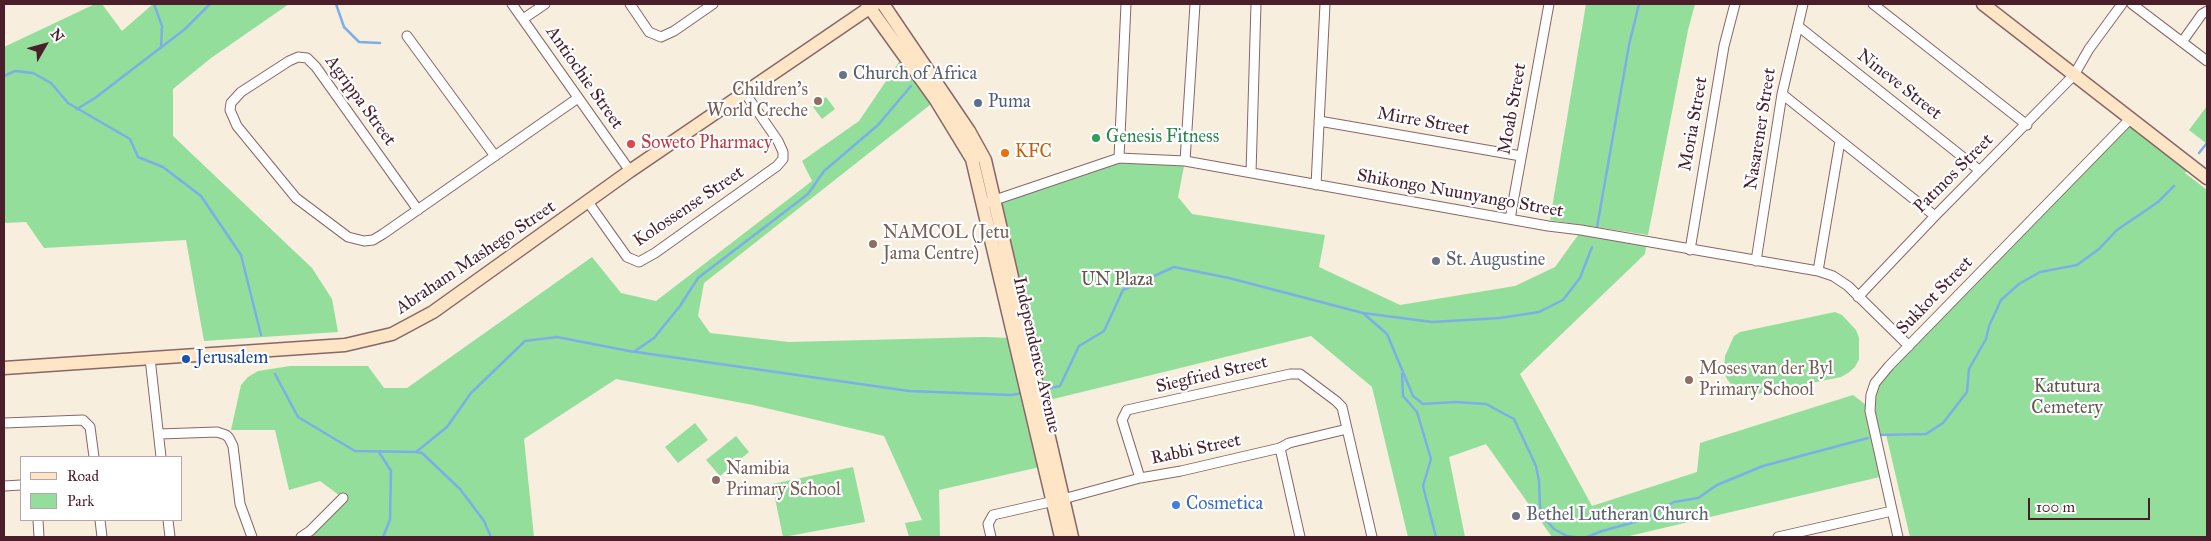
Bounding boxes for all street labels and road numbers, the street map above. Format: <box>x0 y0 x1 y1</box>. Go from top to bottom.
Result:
street label: Antiochie Street <box>541 22 627 134</box>
street label: Nineve Street <box>1852 45 1946 125</box>
street label: Agrippa Street <box>320 52 400 150</box>
street label: Moab Street <box>1494 62 1532 156</box>
street label: Nasarener Street <box>1741 66 1781 192</box>
street label: Moria Street <box>1675 75 1713 173</box>
street label: Mirre Street <box>1375 103 1471 141</box>
street label: Patmos Street <box>1910 130 1998 218</box>
street label: Kolossense Street <box>630 162 748 252</box>
street label: Shikongo Nuunyango Street <box>1355 165 1565 223</box>
street label: Abraham Mashego Street <box>392 196 560 320</box>
street label: Sukkot Street <box>1892 252 1978 340</box>
street label: Independence Avenue <box>1008 275 1064 435</box>
street label: Siegfried Street <box>1154 352 1270 398</box>
street label: Rabbi Street <box>1149 430 1243 470</box>

